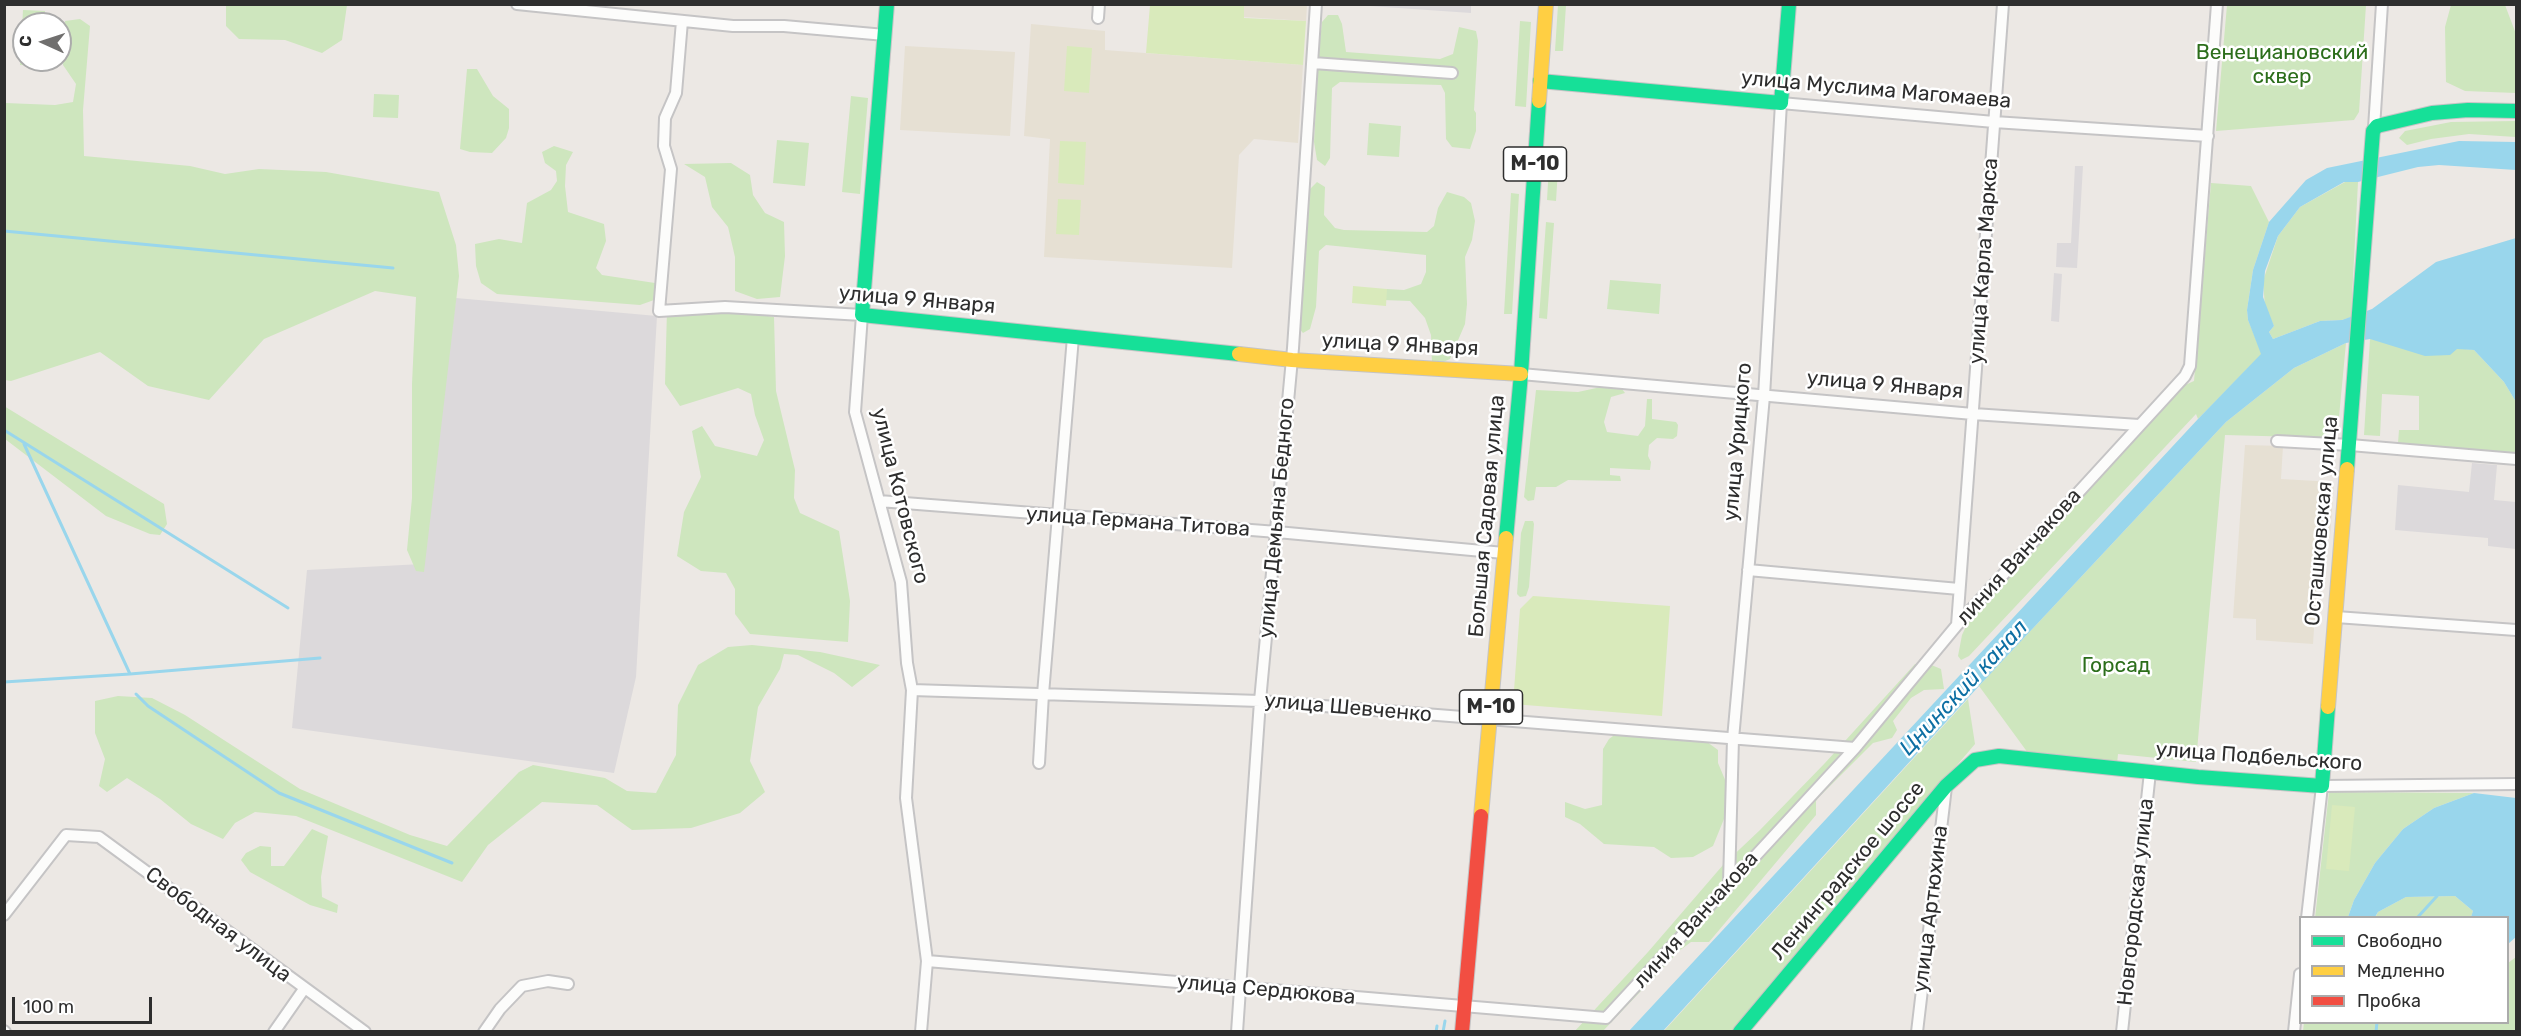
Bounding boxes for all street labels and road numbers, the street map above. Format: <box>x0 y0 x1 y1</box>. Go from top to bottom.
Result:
street label: улица Муслима Магомаева <box>1740 66 2012 114</box>
road number: М-10 <box>1504 147 1567 181</box>
street label: улица Карла Маркса <box>1964 157 2004 365</box>
street label: улица 9 Января <box>838 281 996 319</box>
street label: улица 9 Января <box>1321 328 1479 362</box>
street label: улица Урицкого <box>1719 362 1757 522</box>
street label: улица 9 Января <box>1806 366 1964 404</box>
street label: Большая Садовая улица <box>1464 394 1510 638</box>
street label: улица Демьяна Бедного <box>1254 397 1300 639</box>
street label: улица Котовского <box>866 405 934 587</box>
street label: Осташковская улица <box>2300 415 2344 627</box>
street label: линия Ванчакова <box>1951 484 2087 630</box>
street label: улица Германа Титова <box>1025 502 1251 542</box>
street label: улица Шевченко <box>1263 688 1433 728</box>
road number: М-10 <box>1460 690 1522 724</box>
street label: улица Подбельского <box>2155 737 2363 777</box>
street label: Ленинградское шоссе <box>1766 777 1930 965</box>
street label: Новгородская улица <box>2113 797 2159 1007</box>
street label: улица Артюхина <box>1908 824 1954 994</box>
street label: линия Ванчакова <box>1628 847 1764 993</box>
street label: Свободная улица <box>140 862 296 988</box>
street label: улица Сердюкова <box>1176 970 1356 1010</box>

